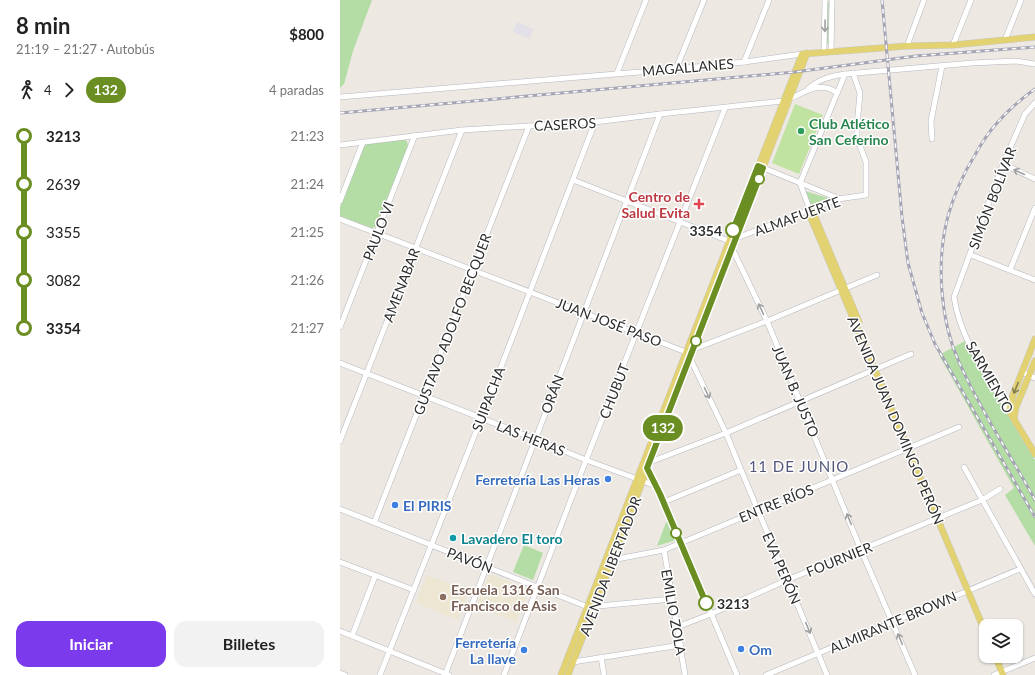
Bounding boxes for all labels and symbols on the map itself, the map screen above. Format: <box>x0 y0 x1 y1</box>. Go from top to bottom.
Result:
one-way arrow <box>821 19 829 32</box>
street label: MAGALLANES <box>641 55 735 79</box>
street label: CASEROS <box>534 114 596 134</box>
place label: Club Atlético San Ceferino <box>809 115 890 148</box>
marker: Club Atlético San Ceferino <box>796 126 806 136</box>
street label: SIMÓN BOLÍVAR <box>965 144 1019 252</box>
one-way arrow <box>1014 168 1026 175</box>
unlabelled marker <box>753 173 765 185</box>
place label: Centro de Salud Evita <box>622 188 691 221</box>
street label: ALMAFUERTE <box>752 193 842 239</box>
marker: Centro de Salud Evita <box>693 198 705 210</box>
street label: PAULO VI <box>359 199 397 263</box>
place label: 3354 <box>690 222 722 239</box>
marker: 3354 <box>725 222 741 238</box>
street label: GUSTAVO ADOLFO BECQUER <box>409 231 495 417</box>
street label: AMENABAR <box>379 245 423 324</box>
street label: JUAN JOSÉ PASO <box>554 294 664 350</box>
one-way arrow <box>757 303 764 315</box>
street label: AVENIDA JUAN DOMINGO PERÓN <box>844 313 948 527</box>
unlabelled marker <box>690 335 702 347</box>
street label: SARMIENTO <box>963 338 1017 416</box>
street label: JUAN B. JUSTO <box>769 343 823 439</box>
street label: CHUBUT <box>595 360 633 421</box>
street label: SUIPACHA <box>468 364 508 434</box>
street label: ORÁN <box>537 372 567 416</box>
one-way arrow <box>1011 381 1019 393</box>
one-way arrow <box>704 387 711 399</box>
line badge: 132 <box>640 415 686 441</box>
street label: LAS HERAS <box>494 417 568 459</box>
district label: 11 DE JUNIO <box>749 457 849 475</box>
place label: Ferretería Las Heras <box>475 471 600 488</box>
marker: Ferretería Las Heras <box>603 474 613 484</box>
street label: ENTRE RÍOS <box>736 480 816 526</box>
street label: AVENIDA LIBERTADOR <box>576 494 645 638</box>
place label: El PIRIS <box>403 497 452 514</box>
marker: El PIRIS <box>390 500 400 510</box>
one-way arrow <box>845 514 852 526</box>
unlabelled marker <box>670 527 682 539</box>
street label: EVA PERÓN <box>759 529 805 607</box>
place label: Lavadero El toro <box>461 530 563 547</box>
marker: Lavadero El toro <box>448 533 458 543</box>
street label: FOURNIER <box>804 538 875 580</box>
street label: PAVÓN <box>445 544 495 576</box>
street label: EMILIO ZOLA <box>658 568 690 657</box>
place label: Escuela 1316 San Francisco de Asis <box>451 581 560 614</box>
street label: ALMIRANTE BROWN <box>827 588 959 656</box>
marker: Escuela 1316 San Francisco de Asis <box>438 592 448 602</box>
marker: 3213 <box>698 595 714 611</box>
place label: 3213 <box>717 595 749 612</box>
one-way arrow <box>804 622 812 634</box>
place label: Ferretería La llave <box>455 634 517 667</box>
one-way arrow <box>896 634 903 646</box>
place label: Om <box>749 641 772 658</box>
marker: Om <box>736 644 746 654</box>
marker: Ferretería La llave <box>519 645 529 655</box>

